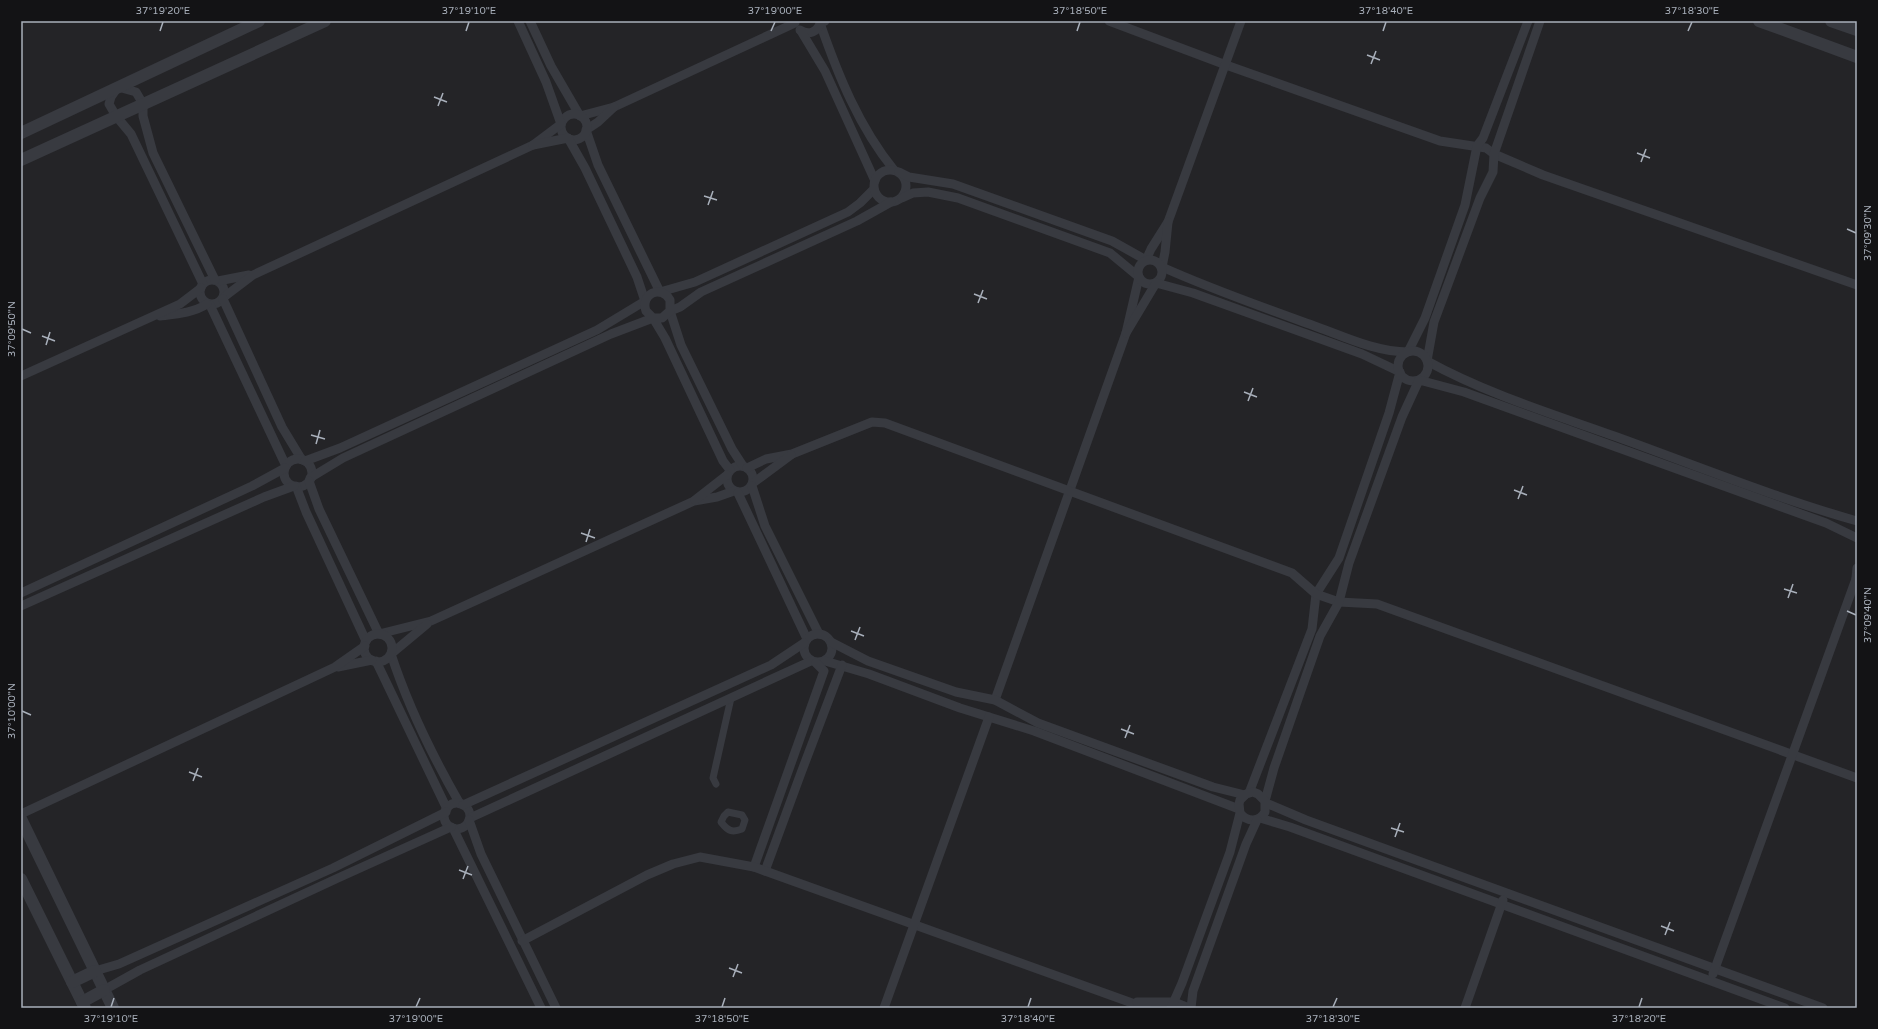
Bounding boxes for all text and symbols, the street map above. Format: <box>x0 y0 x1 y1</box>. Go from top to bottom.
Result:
text: 37°19'20"E <box>136 5 190 17</box>
text: 37°19'10"E <box>442 5 496 17</box>
text: 37°19'00"E <box>748 5 802 17</box>
text: 37°18'50"E <box>1053 5 1107 17</box>
text: 37°18'40"E <box>1359 5 1413 17</box>
text: 37°18'30"E <box>1665 5 1719 17</box>
text: 37°09'30"N <box>1862 205 1874 261</box>
text: 37°09'50"N <box>6 301 18 357</box>
text: 37°09'40"N <box>1862 587 1874 643</box>
text: 37°10'00"N <box>6 683 18 739</box>
text: 37°19'10"E <box>84 1013 138 1025</box>
text: 37°19'00"E <box>389 1013 443 1025</box>
text: 37°18'50"E <box>695 1013 749 1025</box>
text: 37°18'40"E <box>1001 1013 1055 1025</box>
text: 37°18'30"E <box>1306 1013 1360 1025</box>
text: 37°18'20"E <box>1612 1013 1666 1025</box>

